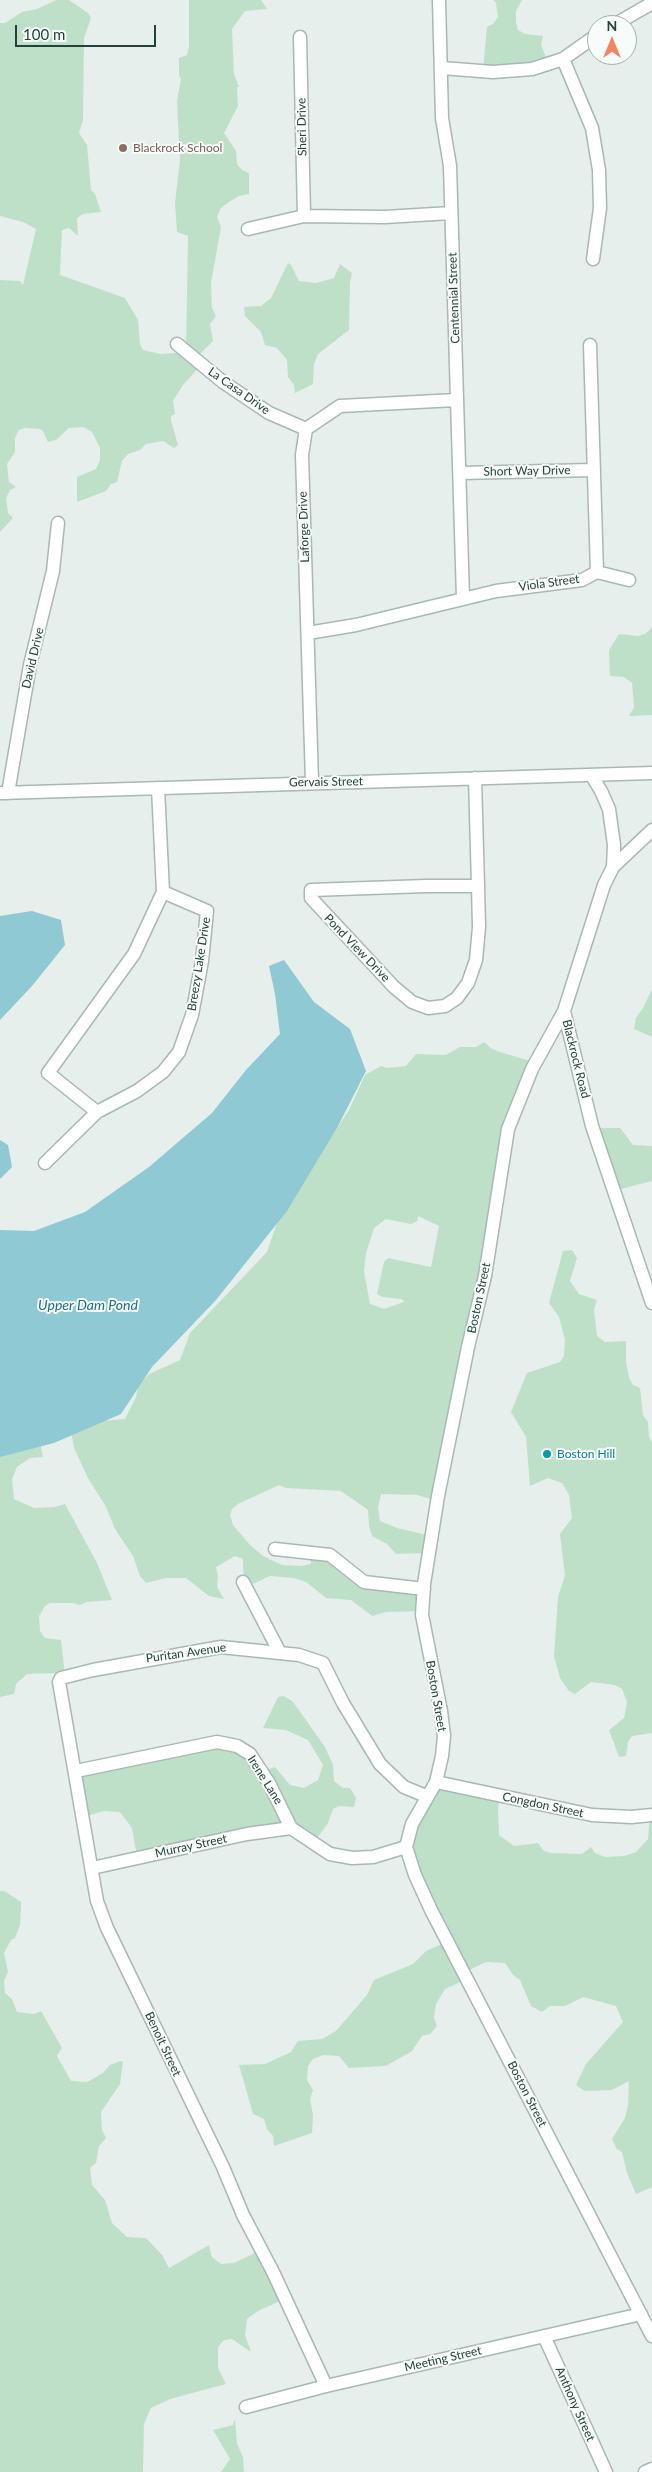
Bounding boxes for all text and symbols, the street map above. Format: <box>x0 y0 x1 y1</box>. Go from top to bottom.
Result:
scale bar <box>18 15 159 47</box>
north arrow <box>587 15 637 65</box>
text: N <box>607 17 617 34</box>
text: 100 m <box>23 25 65 43</box>
street label: Sheri Drive <box>294 98 310 156</box>
place label: Blackrock School <box>133 141 222 155</box>
marker: Blackrock School <box>117 142 129 154</box>
street label: Centennial Street <box>445 252 463 344</box>
street label: La Casa Drive <box>205 364 273 418</box>
street label: Short Way Drive <box>483 463 571 479</box>
street label: Laforge Drive <box>296 491 312 563</box>
street label: Viola Street <box>518 572 580 594</box>
street label: David Drive <box>19 626 47 690</box>
street label: Gervais Street <box>289 774 363 790</box>
street label: Pond View Drive <box>321 911 393 985</box>
street label: Breezy Lake Drive <box>184 916 214 1012</box>
street label: Blackrock Road <box>559 1018 593 1100</box>
street label: Boston Street <box>464 1261 494 1335</box>
water label: Upper Dam Pond <box>38 1297 138 1313</box>
place label: Boston Hill <box>557 1447 615 1461</box>
marker: Boston Hill <box>541 1448 553 1460</box>
street label: Puritan Avenue <box>145 1640 227 1666</box>
street label: Boston Street <box>423 1659 449 1733</box>
street label: Irene Lane <box>244 1753 286 1807</box>
street label: Congdon Street <box>501 1789 585 1821</box>
street label: Murray Street <box>154 1831 228 1861</box>
street label: Benoit Street <box>142 2010 184 2078</box>
street label: Boston Street <box>504 2059 550 2129</box>
street label: Meeting Street <box>403 2343 483 2375</box>
street label: Anthony Street <box>552 2365 598 2443</box>

